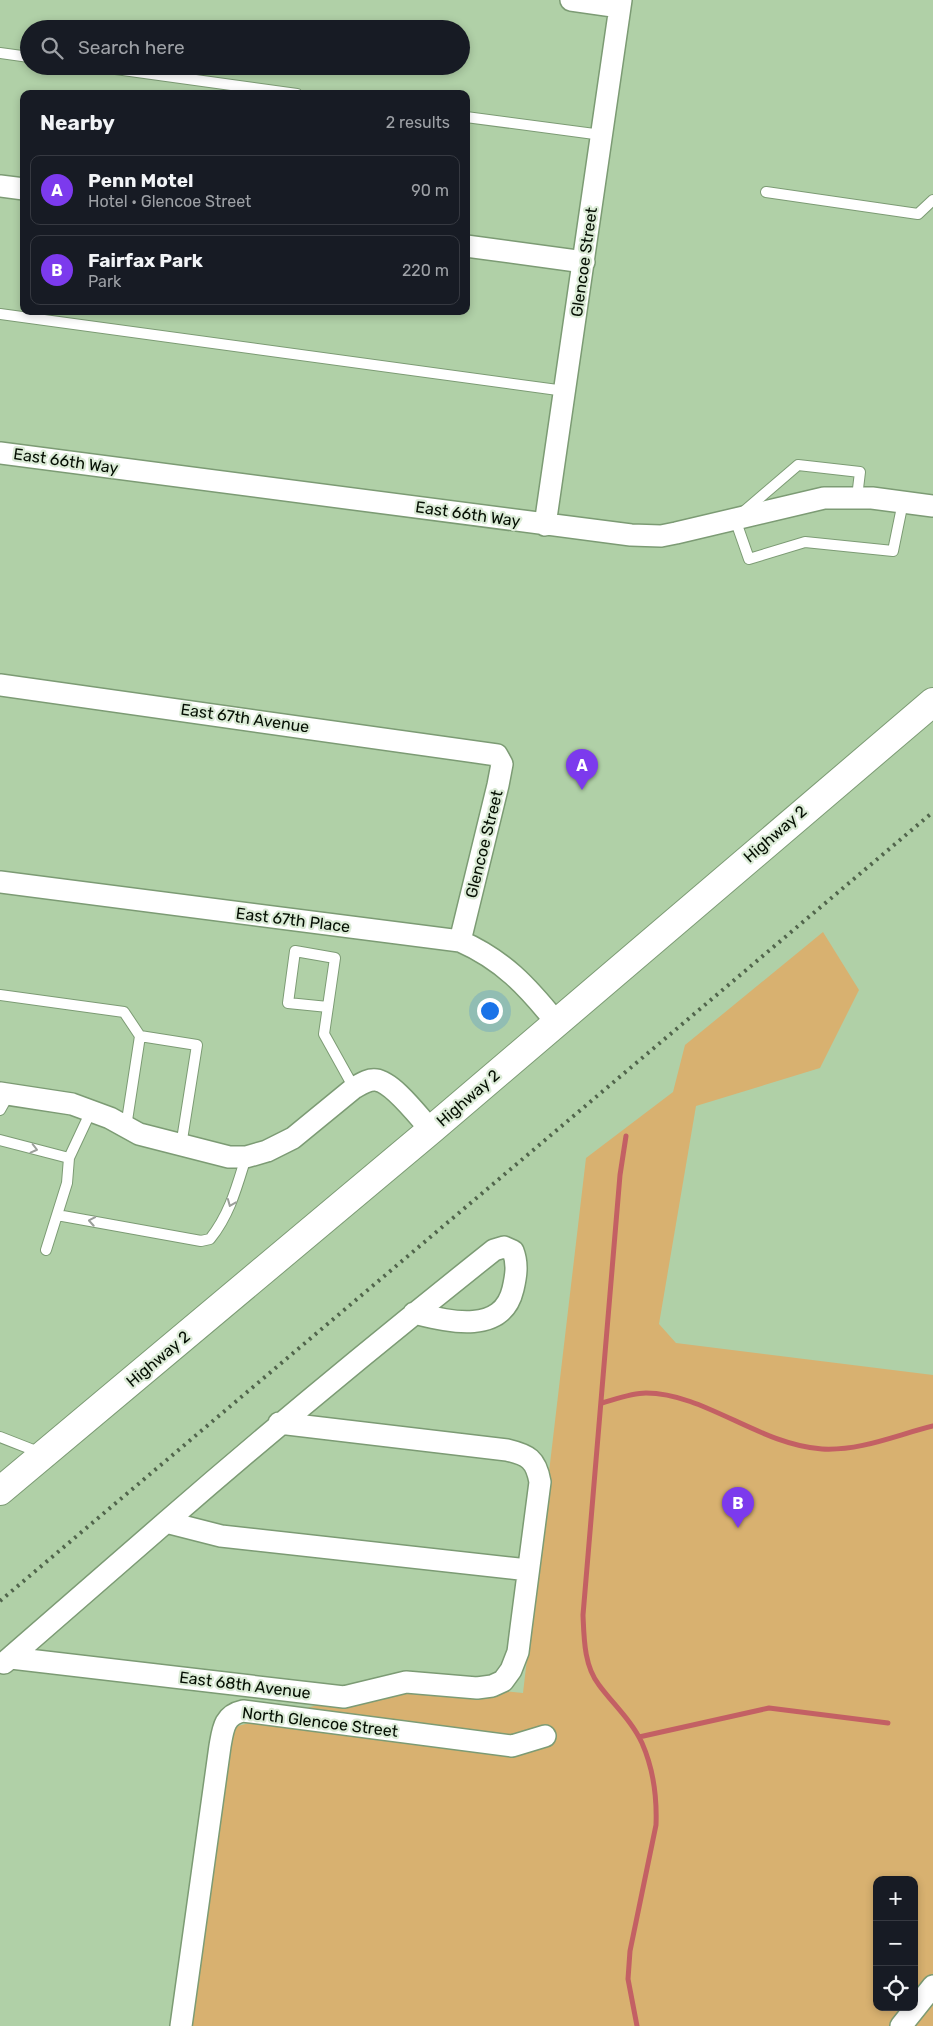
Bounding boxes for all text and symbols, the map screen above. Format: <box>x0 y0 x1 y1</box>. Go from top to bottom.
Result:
search box <box>20 20 470 75</box>
icon: search <box>38 34 66 62</box>
text: Search here <box>78 36 185 59</box>
text: Nearby <box>40 110 115 135</box>
text: 2 results <box>386 113 450 132</box>
text: Penn Motel <box>88 169 193 192</box>
text: A <box>51 181 63 200</box>
text: 90 m <box>411 181 449 200</box>
text: Hotel · Glencoe Street <box>88 192 251 211</box>
street label: Glencoe Street <box>567 206 601 318</box>
text: Fairfax Park <box>88 249 203 272</box>
text: B <box>51 261 63 280</box>
text: 220 m <box>402 261 449 280</box>
text: Park <box>88 272 121 291</box>
street label: East 66th Way <box>12 444 120 478</box>
street label: East 66th Way <box>414 497 522 531</box>
street label: East 67th Avenue <box>179 700 311 736</box>
pin: A <box>566 749 598 790</box>
street label: Glencoe Street <box>461 788 507 900</box>
street label: Highway 2 <box>740 801 810 867</box>
street label: East 67th Place <box>235 904 351 936</box>
your location <box>477 998 503 1024</box>
street label: Highway 2 <box>433 1065 503 1131</box>
one-way arrow <box>30 1143 39 1154</box>
one-way arrow <box>227 1198 237 1207</box>
one-way arrow <box>87 1216 96 1227</box>
street label: Highway 2 <box>122 1327 194 1391</box>
pin: B <box>722 1487 754 1528</box>
street label: East 68th Avenue <box>178 1668 312 1702</box>
street label: North Glencoe Street <box>241 1703 399 1741</box>
map controls <box>873 1876 918 2011</box>
button: + <box>873 1876 918 1921</box>
button: − <box>873 1921 918 1966</box>
button: locate <box>873 1966 918 2011</box>

